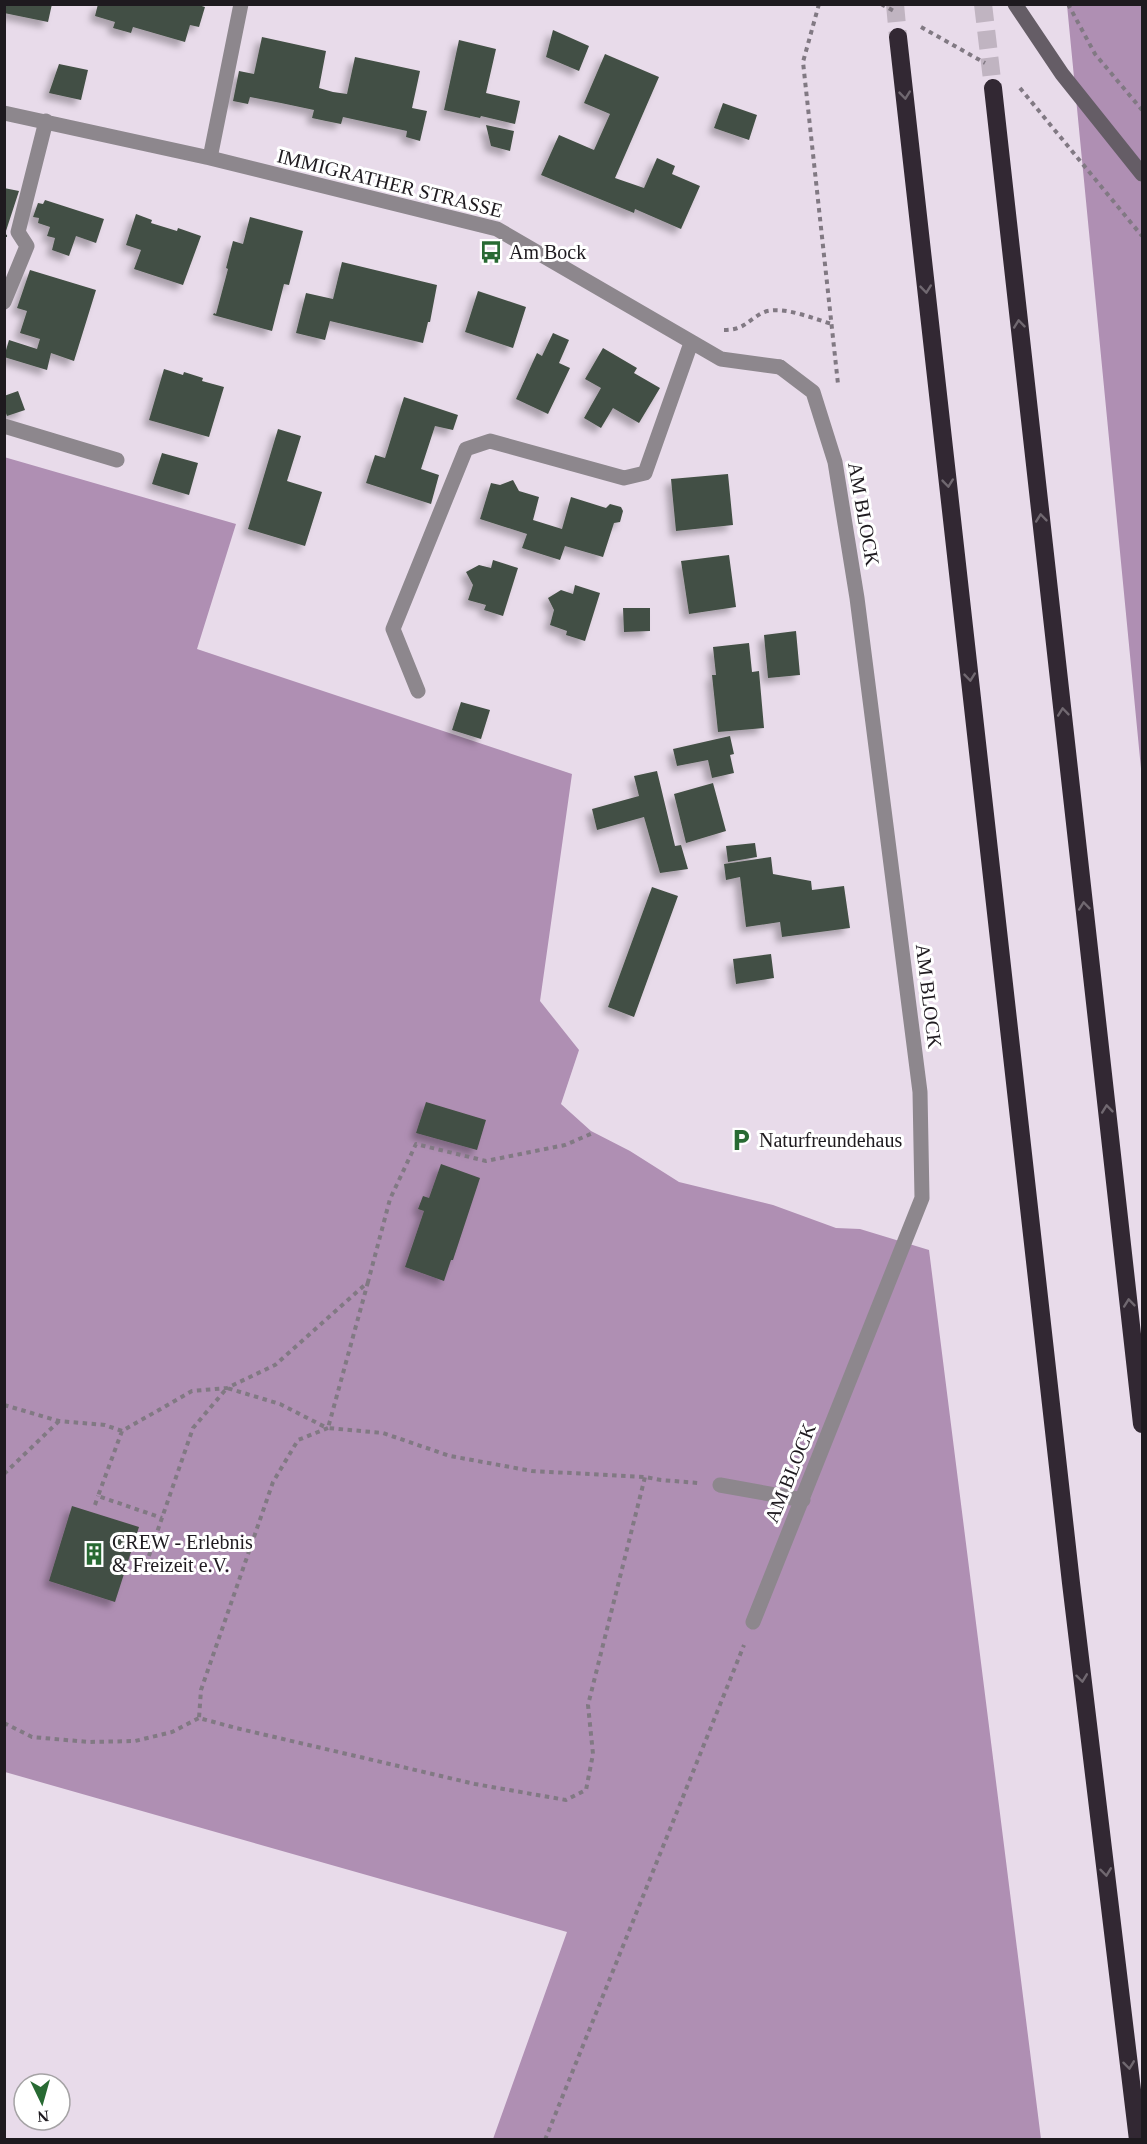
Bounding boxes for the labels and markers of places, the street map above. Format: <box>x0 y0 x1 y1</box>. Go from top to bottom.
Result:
bus stop icon: Am Bock <box>478 239 504 265</box>
place label: Am Bock <box>509 241 586 263</box>
parking icon: Naturfreundehaus <box>728 1127 754 1153</box>
place label: Naturfreundehaus <box>759 1129 902 1151</box>
place label: CREW - Erlebnis & Freizeit e.V. <box>112 1531 253 1576</box>
building icon: CREW - Erlebnis & Freizeit e.V. <box>81 1541 107 1567</box>

